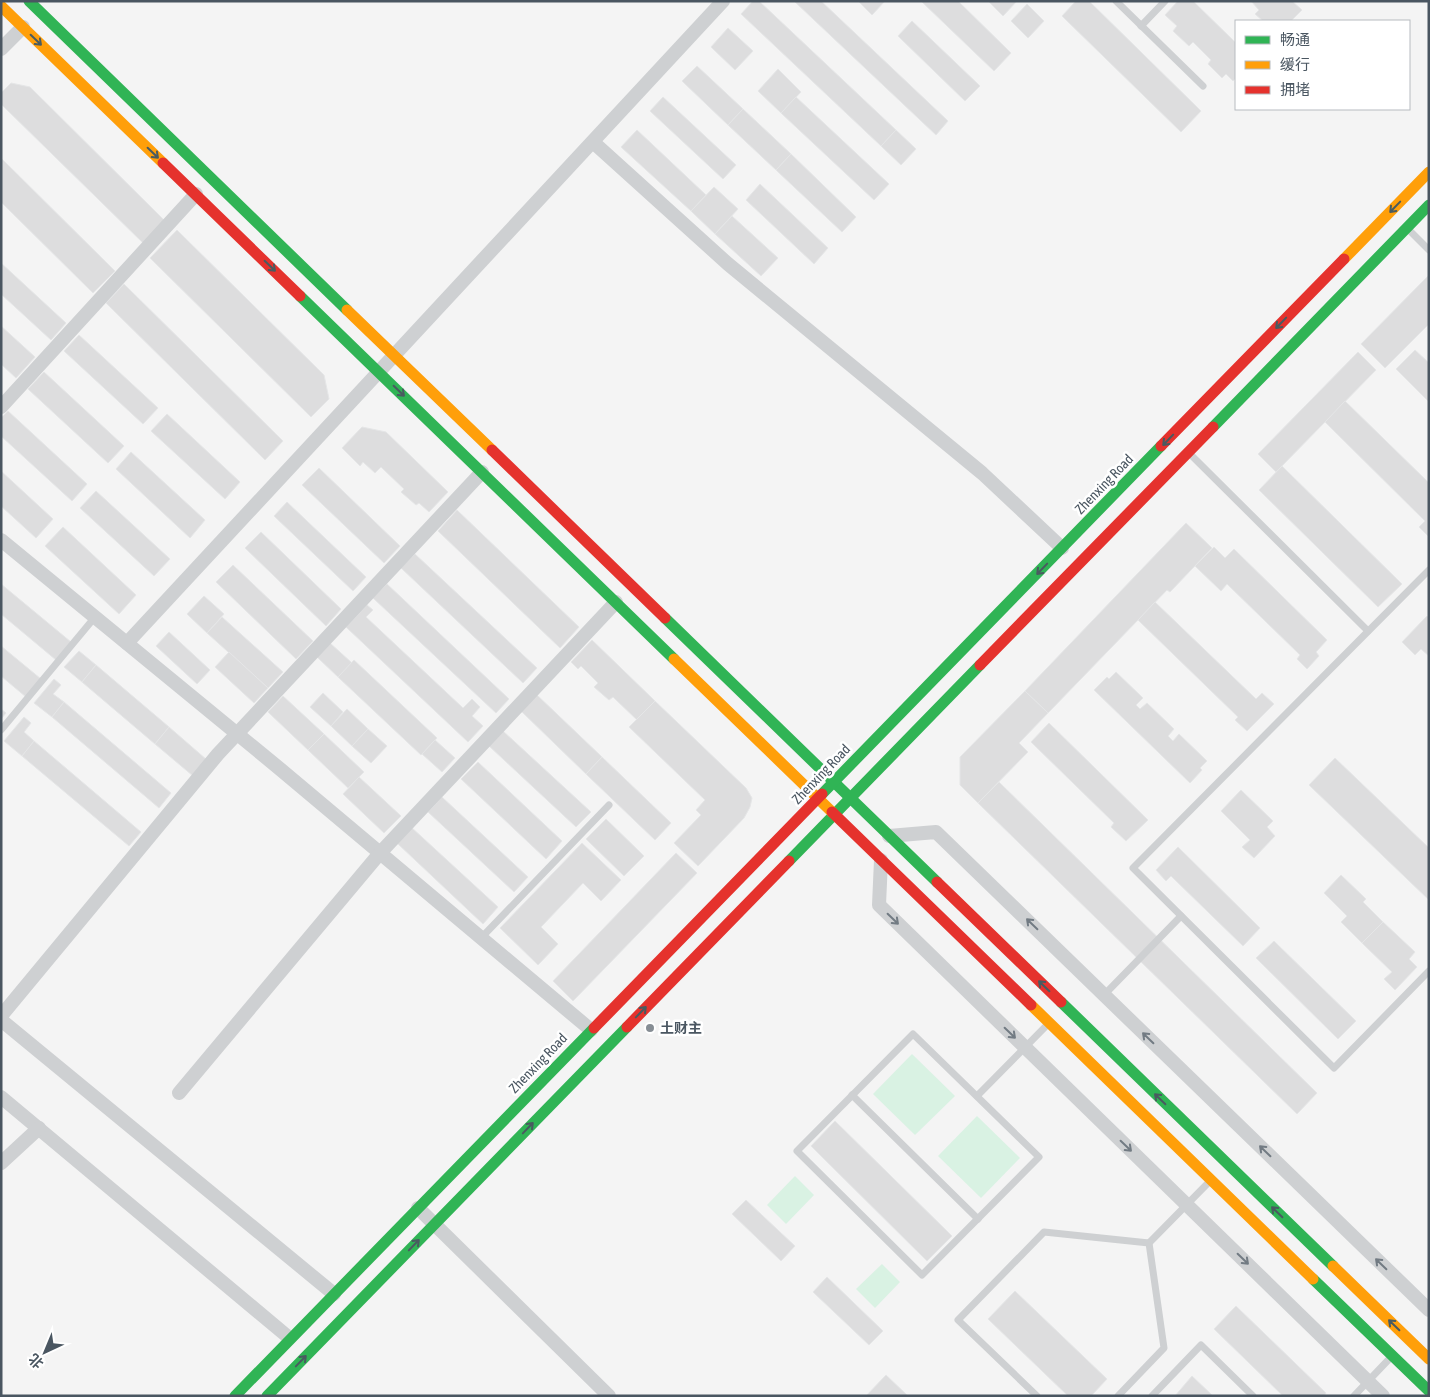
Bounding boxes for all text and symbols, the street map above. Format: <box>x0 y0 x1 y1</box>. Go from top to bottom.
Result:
legend <box>1235 20 1410 110</box>
text: 畅通 <box>1280 31 1310 48</box>
one-way arrow <box>30 34 43 46</box>
text: 缓行 <box>1280 56 1310 73</box>
text: 拥堵 <box>1280 81 1310 98</box>
one-way arrow <box>147 147 159 159</box>
one-way arrow <box>1389 201 1401 213</box>
one-way arrow <box>263 260 276 272</box>
one-way arrow <box>1275 317 1287 330</box>
one-way arrow <box>393 385 405 397</box>
one-way arrow <box>1162 433 1174 446</box>
street label: Zhenxing Road <box>1072 451 1136 517</box>
one-way arrow <box>1036 562 1048 575</box>
street label: Zhenxing Road <box>789 741 853 807</box>
one-way arrow <box>887 913 899 925</box>
one-way arrow <box>1025 918 1038 930</box>
one-way arrow <box>1038 980 1050 992</box>
one-way arrow <box>635 1006 647 1018</box>
place label: 土财主 <box>660 1020 702 1036</box>
marker: 土财主 <box>644 1022 656 1034</box>
one-way arrow <box>1004 1027 1016 1039</box>
street label: Zhenxing Road <box>506 1030 570 1096</box>
one-way arrow <box>1142 1031 1154 1044</box>
one-way arrow <box>1154 1093 1167 1105</box>
one-way arrow <box>521 1123 533 1135</box>
one-way arrow <box>1120 1140 1133 1152</box>
one-way arrow <box>1258 1145 1271 1157</box>
one-way arrow <box>1271 1206 1283 1218</box>
one-way arrow <box>408 1238 420 1251</box>
one-way arrow <box>1237 1253 1249 1265</box>
one-way arrow <box>1375 1258 1388 1270</box>
one-way arrow <box>1387 1319 1400 1331</box>
north arrow <box>20 1327 70 1377</box>
text: 北 <box>25 1351 47 1372</box>
one-way arrow <box>294 1355 307 1367</box>

